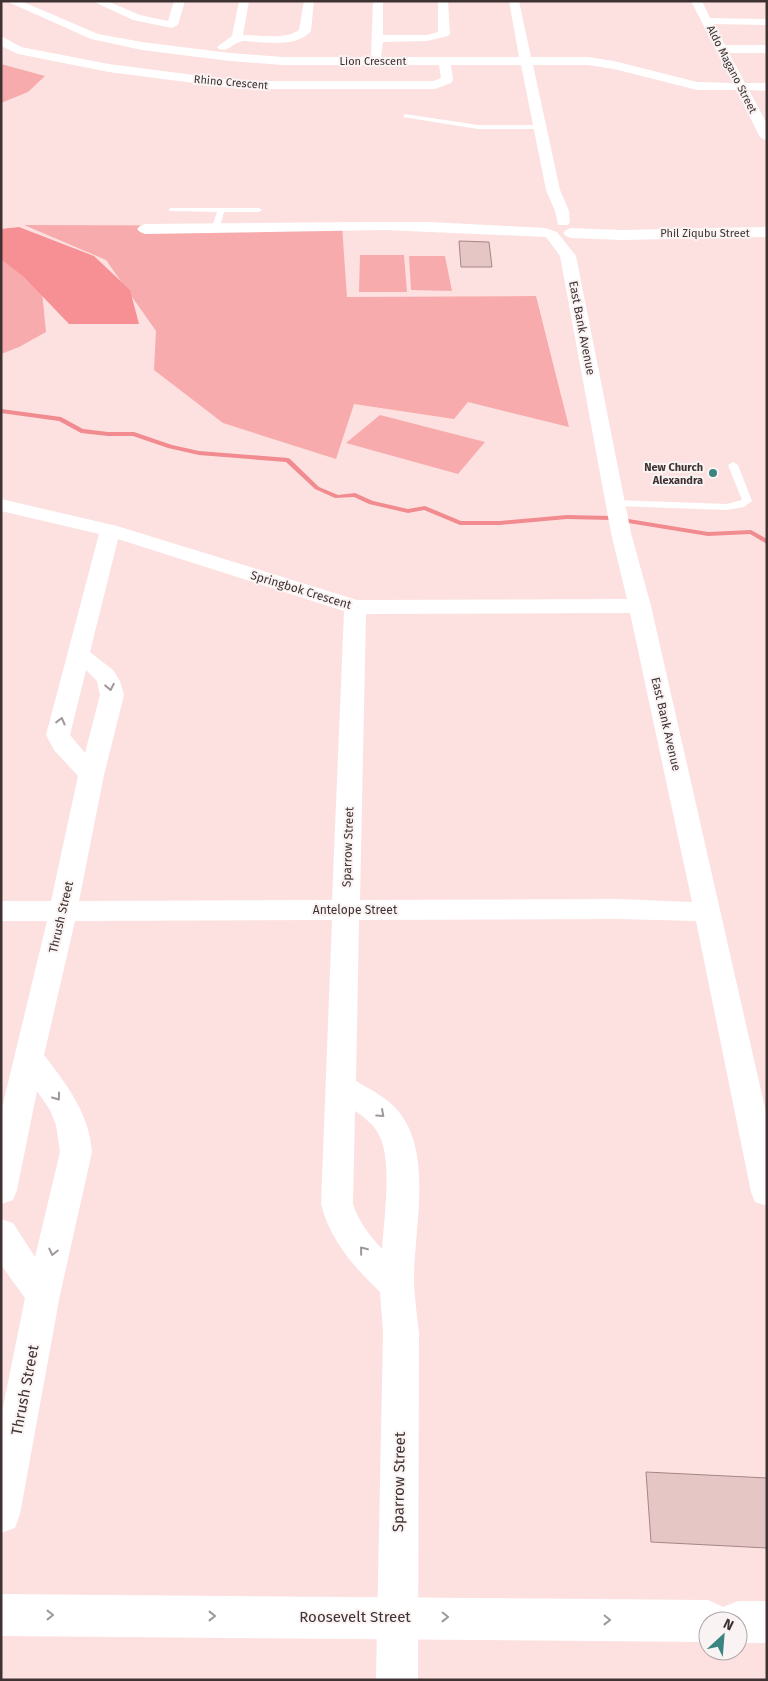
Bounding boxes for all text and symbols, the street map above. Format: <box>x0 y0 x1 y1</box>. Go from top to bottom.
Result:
street label: Aldo Magano Street <box>704 23 759 115</box>
street label: Lion Crescent <box>340 55 406 68</box>
street label: Rhino Crescent <box>193 73 269 92</box>
street label: Phil Ziqubu Street <box>660 227 750 240</box>
street label: East Bank Avenue <box>566 280 598 376</box>
place label: New Church Alexandra <box>644 461 703 487</box>
marker: New Church Alexandra <box>707 467 719 479</box>
street label: Springbok Crescent <box>249 568 354 612</box>
street label: East Bank Avenue <box>648 676 684 772</box>
one-way arrow <box>104 683 115 692</box>
one-way arrow <box>55 718 65 726</box>
street label: Sparrow Street <box>340 806 356 887</box>
street label: Thrush Street <box>46 879 76 954</box>
street label: Antelope Street <box>313 903 398 917</box>
one-way arrow <box>51 1091 60 1100</box>
one-way arrow <box>375 1108 384 1117</box>
one-way arrow <box>48 1247 59 1256</box>
one-way arrow <box>361 1247 369 1256</box>
street label: Thrush Street <box>7 1343 43 1437</box>
street label: Sparrow Street <box>389 1431 409 1532</box>
street label: Roosevelt Street <box>299 1608 411 1626</box>
one-way arrow <box>46 1610 54 1620</box>
one-way arrow <box>209 1611 217 1621</box>
north arrow <box>698 1611 748 1661</box>
one-way arrow <box>441 1612 449 1623</box>
one-way arrow <box>604 1615 612 1625</box>
text: N <box>721 1615 736 1634</box>

